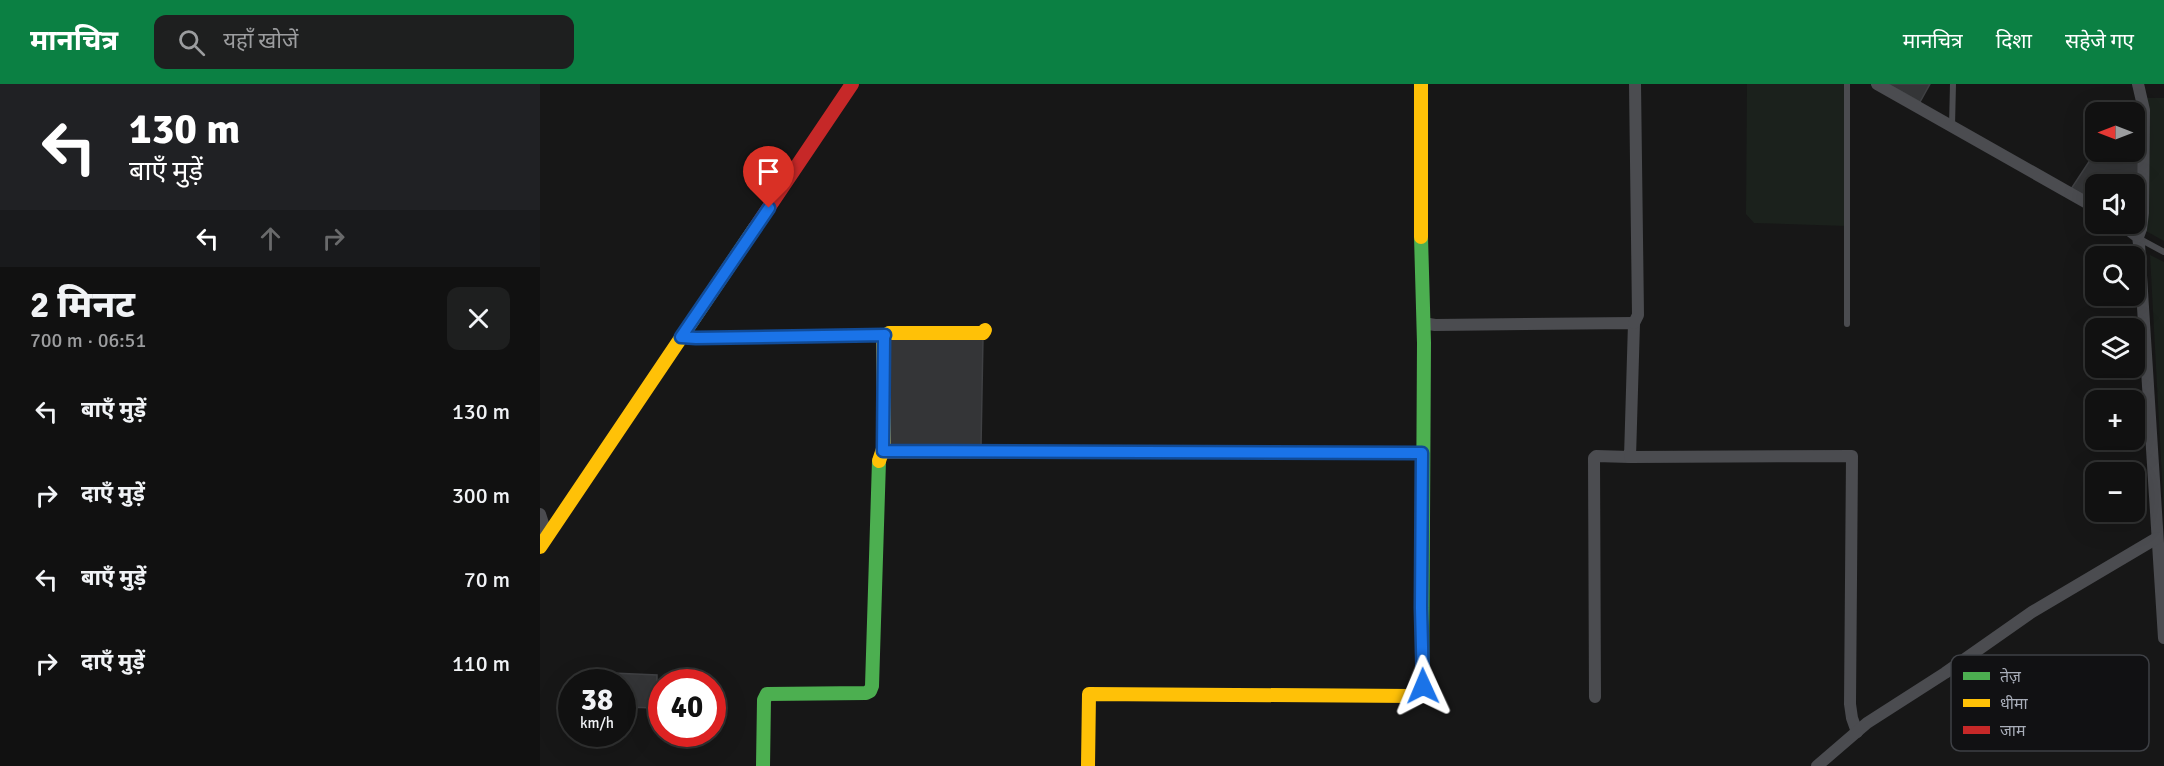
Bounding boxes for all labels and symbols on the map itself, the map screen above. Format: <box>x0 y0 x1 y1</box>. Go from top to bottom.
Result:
north arrow <box>2085 102 2145 162</box>
pin <box>743 146 794 208</box>
position arrow <box>1391 654 1455 718</box>
legend <box>1951 655 2149 751</box>
text: तेज़ <box>2000 667 2022 687</box>
speed limit sign: 40 <box>648 669 726 747</box>
text: धीमा <box>2000 694 2029 714</box>
text: जाम <box>2000 721 2026 741</box>

